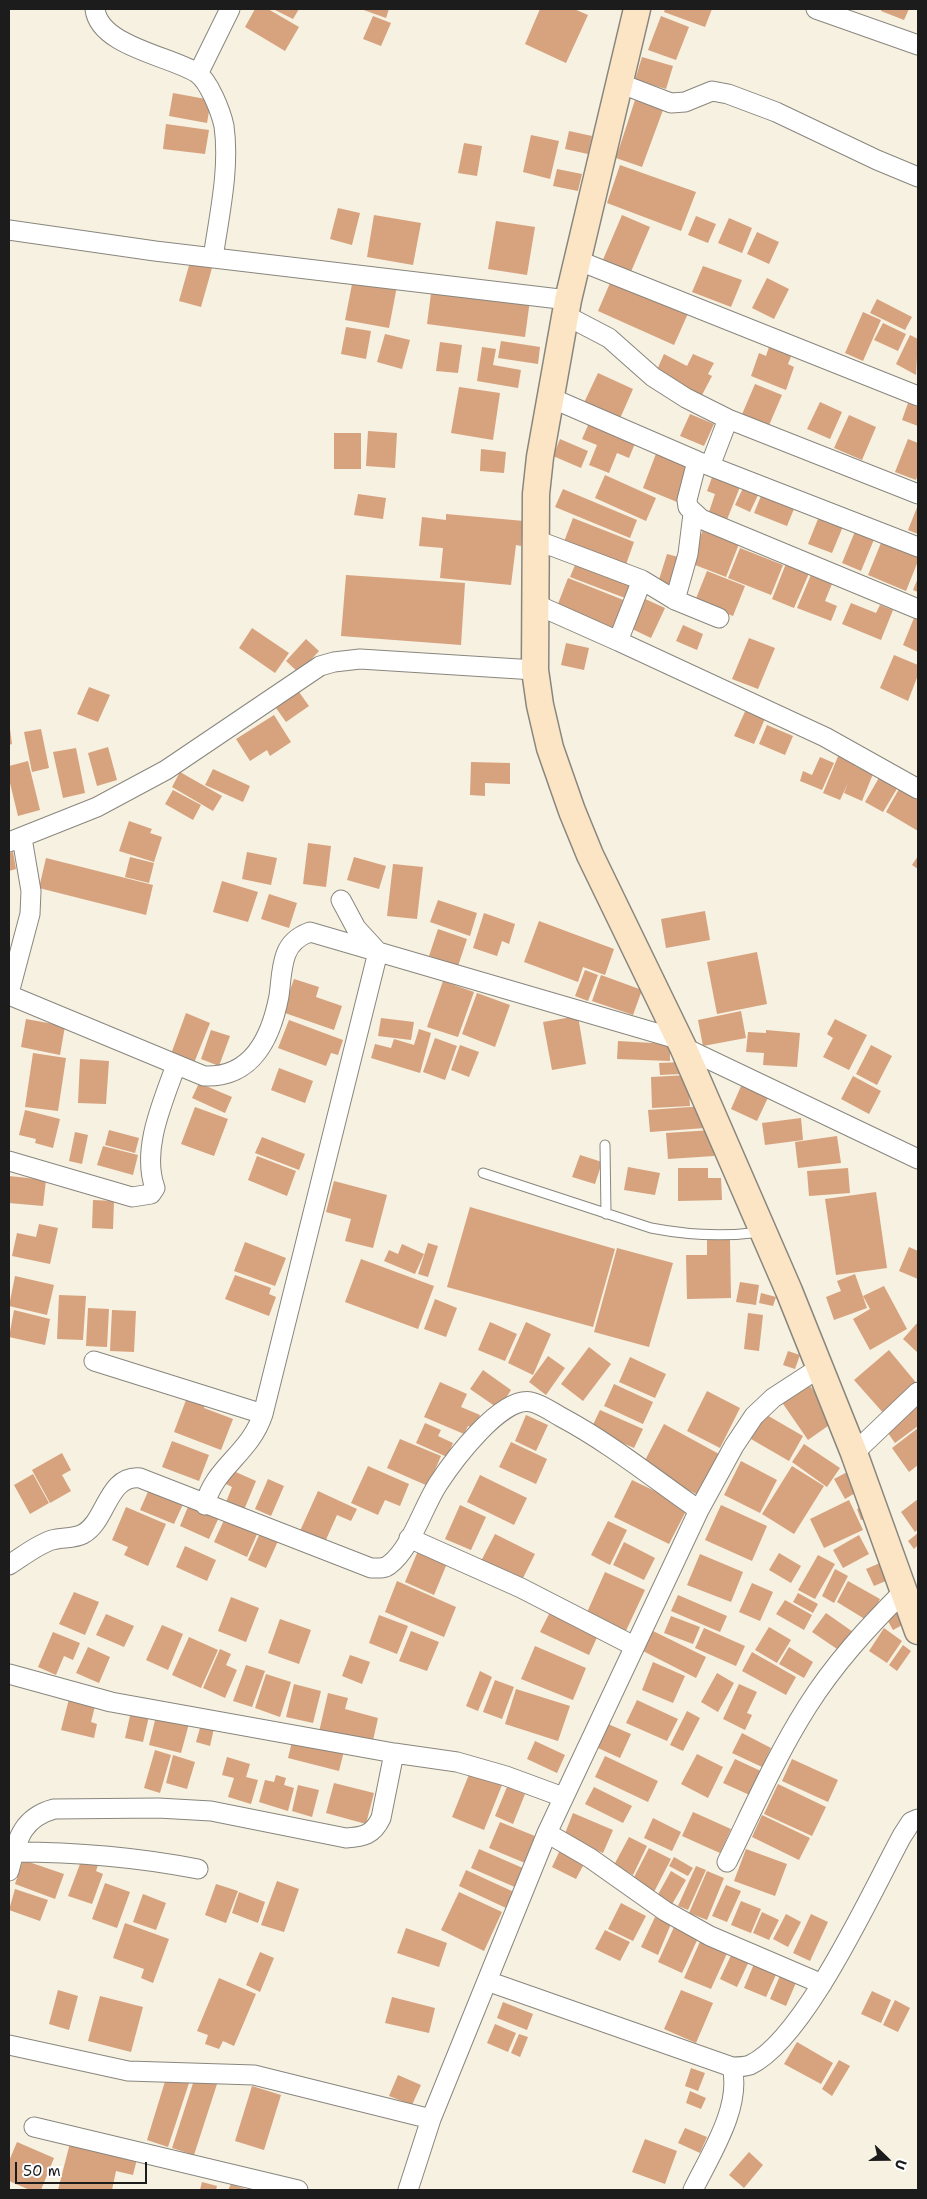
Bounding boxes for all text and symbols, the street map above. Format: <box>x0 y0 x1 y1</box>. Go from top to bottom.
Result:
north arrow <box>862 2134 912 2184</box>
scale bar <box>18 2152 150 2184</box>
text: U <box>891 2157 911 2172</box>
text: 50 m <box>23 2161 61 2181</box>

